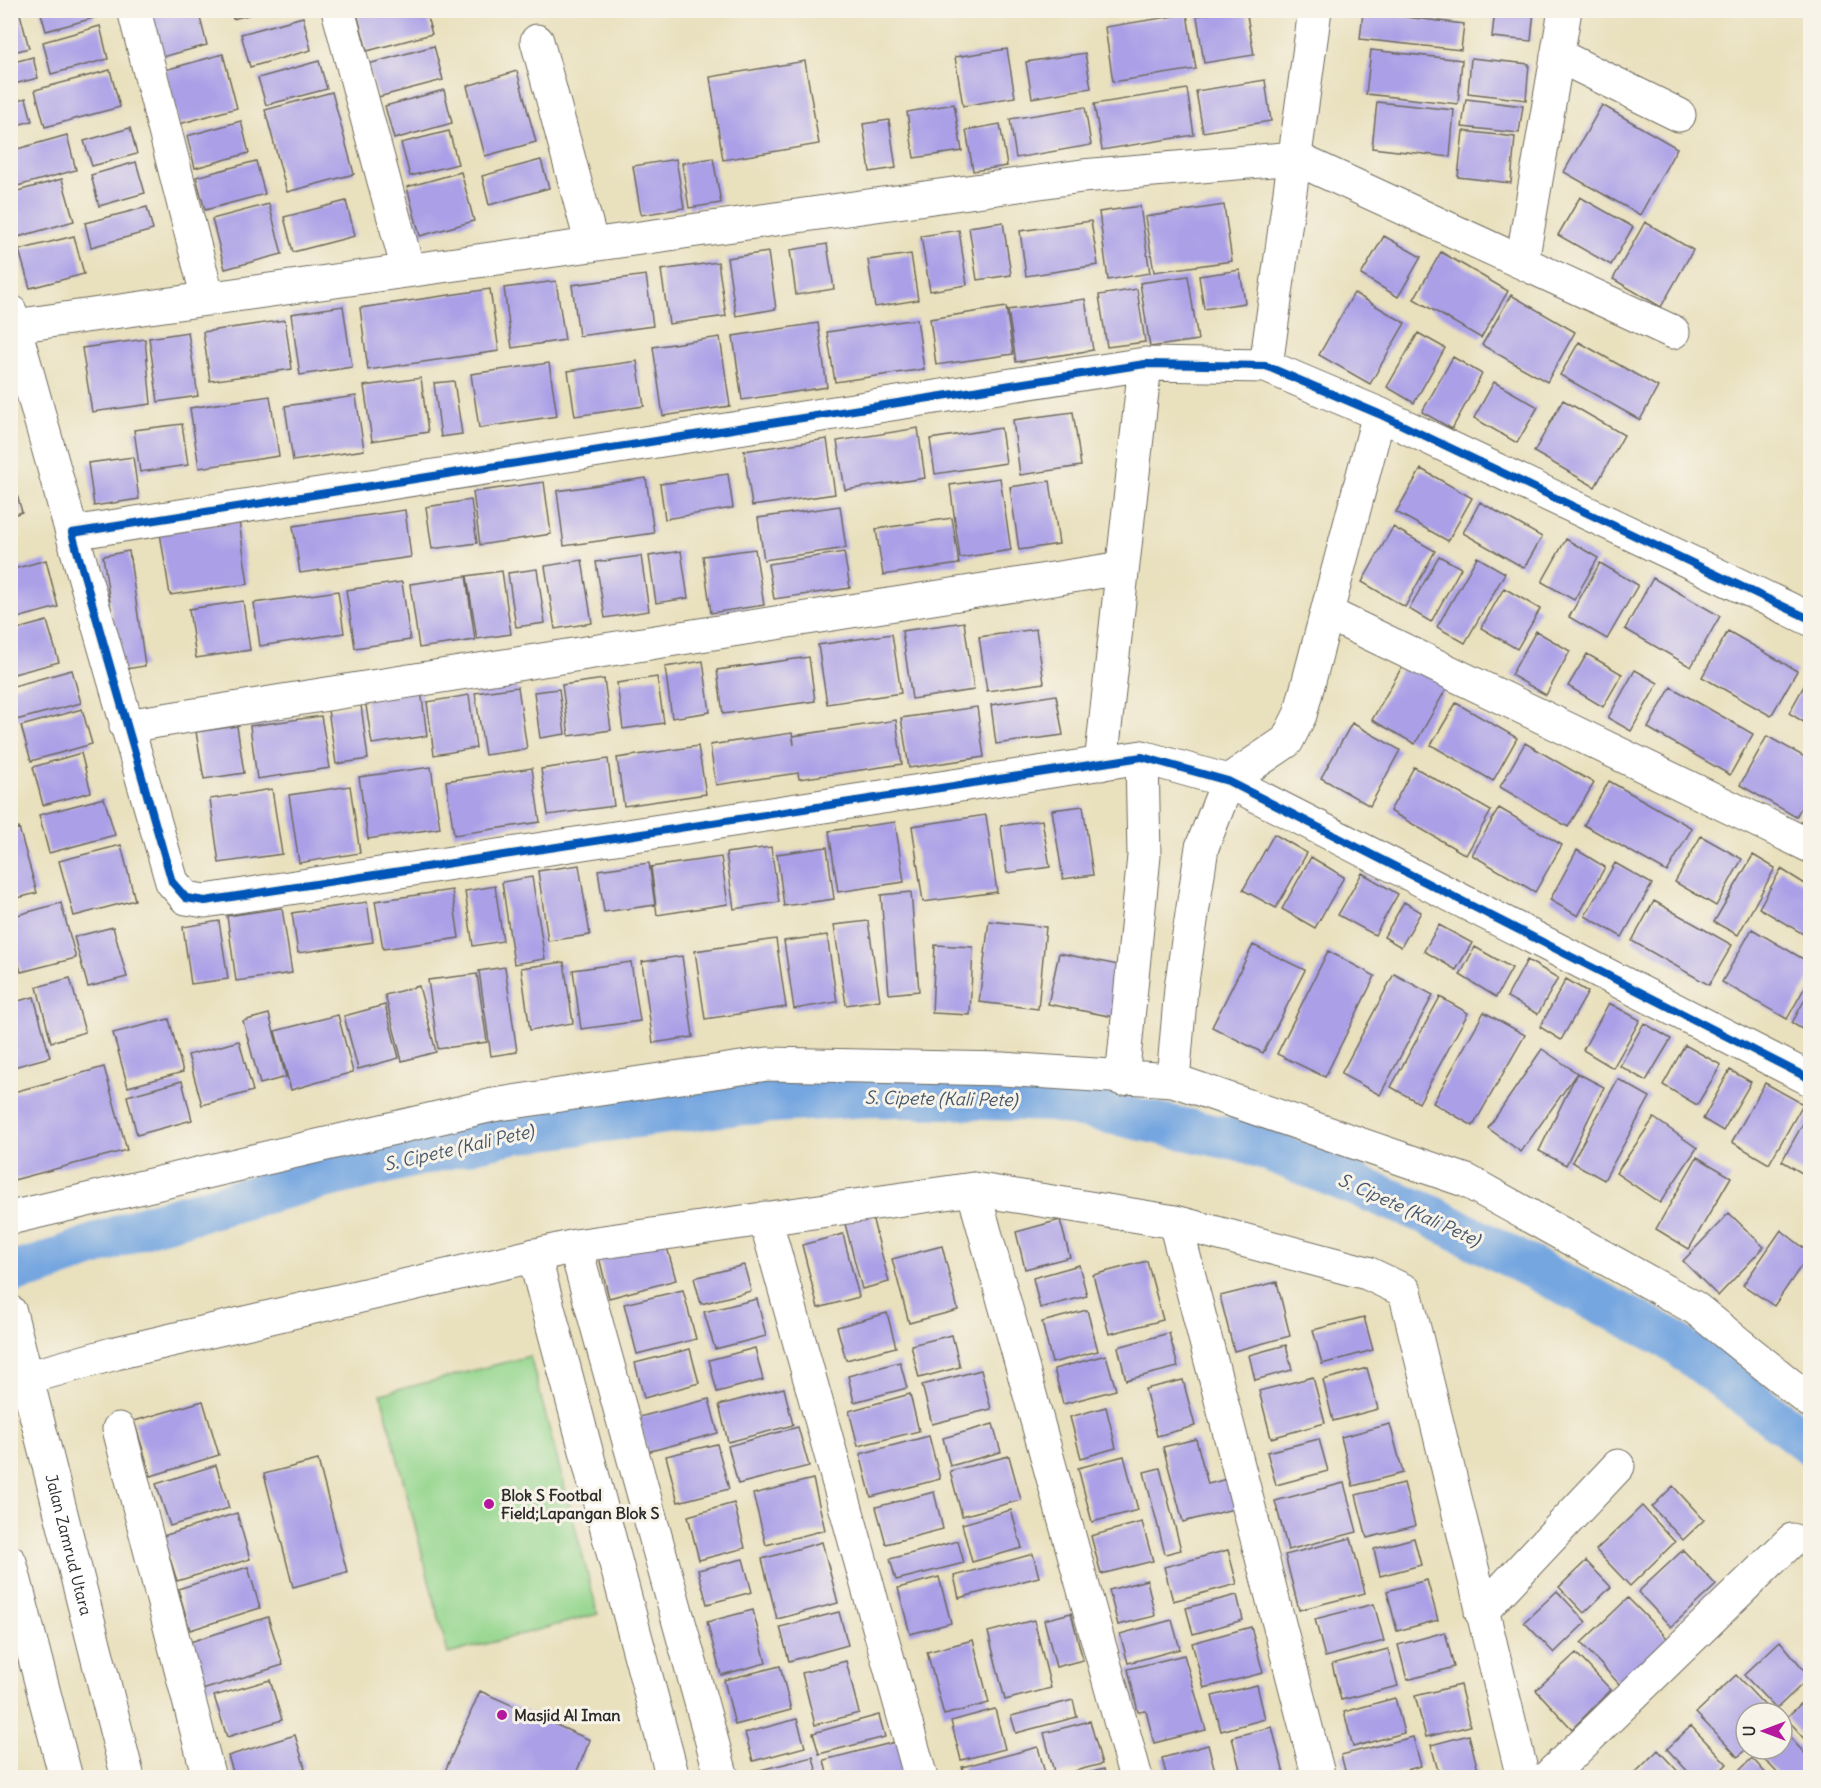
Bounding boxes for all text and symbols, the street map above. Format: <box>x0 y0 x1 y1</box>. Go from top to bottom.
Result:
water label: S. Cipete (Kali Pete) <box>864 1086 1019 1111</box>
water label: S. Cipete (Kali Pete) <box>382 1119 538 1176</box>
water label: S. Cipete (Kali Pete) <box>1335 1168 1485 1252</box>
street label: Jalan Zamrud Utara <box>41 1472 96 1617</box>
place label: Blok S Footbal Field;Lapangan Blok S <box>501 1485 660 1524</box>
marker: Blok S Footbal Field;Lapangan Blok S <box>482 1497 496 1511</box>
north arrow <box>1734 1701 1794 1761</box>
place label: Masjid Al Iman <box>514 1705 621 1725</box>
marker: Masjid Al Iman <box>495 1708 509 1722</box>
text: U <box>1739 1726 1759 1736</box>

